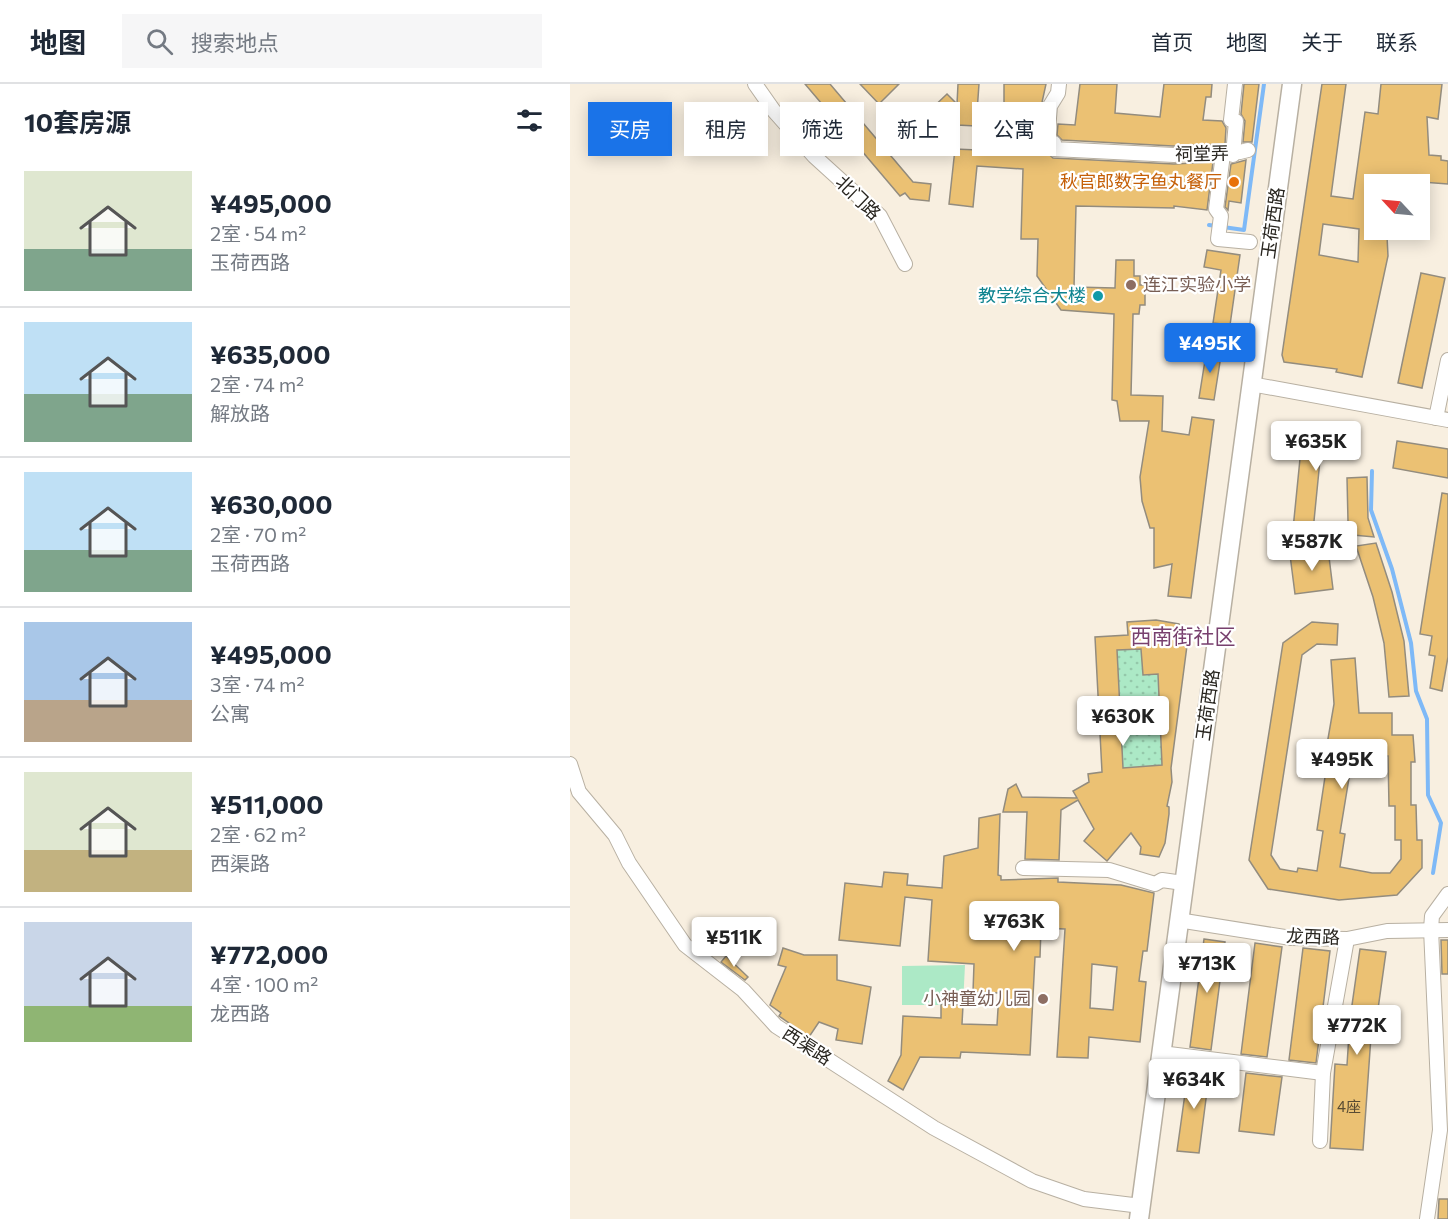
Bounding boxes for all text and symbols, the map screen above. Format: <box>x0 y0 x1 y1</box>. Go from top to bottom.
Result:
search box <box>122 14 542 68</box>
text: 地图 <box>30 25 86 59</box>
icon: search <box>143 25 176 58</box>
text: 搜索地点 <box>191 29 279 56</box>
text: 首页 <box>1151 29 1193 54</box>
text: 地图 <box>1226 29 1268 54</box>
text: 关于 <box>1301 29 1343 54</box>
text: 联系 <box>1376 29 1418 54</box>
chip: 买房 <box>588 102 672 156</box>
chip: 租房 <box>684 102 768 156</box>
chip: 筛选 <box>780 102 864 156</box>
chip: 新上 <box>876 102 960 156</box>
chip: 公寓 <box>972 102 1056 156</box>
icon: filters <box>513 104 546 137</box>
text: 10套房源 <box>24 106 131 137</box>
street label: 祠堂弄 <box>1175 142 1229 164</box>
place label: 秋官郎数字鱼丸餐厅 <box>1060 170 1222 192</box>
street label: 北门路 <box>832 171 886 224</box>
north arrow <box>1364 174 1430 240</box>
map controls <box>1364 174 1430 240</box>
marker: 秋官郎数字鱼丸餐厅 <box>1227 175 1241 189</box>
street label: 玉荷西路 <box>1256 186 1288 260</box>
text: ¥495,000 <box>210 187 332 218</box>
icon: home <box>72 195 144 267</box>
text: 2室 · 54 m² <box>210 221 306 245</box>
text: 玉荷西路 <box>210 250 290 274</box>
place label: 连江实验小学 <box>1143 273 1251 295</box>
marker: 连江实验小学 <box>1124 278 1138 292</box>
place label: 教学综合大楼 <box>978 284 1086 306</box>
marker: 教学综合大楼 <box>1091 289 1105 303</box>
pin: ¥495K <box>1168 323 1252 374</box>
text: ¥495K <box>1178 330 1242 354</box>
text: ¥635,000 <box>210 338 330 369</box>
icon: home <box>72 346 144 418</box>
text: 2室 · 74 m² <box>210 372 304 396</box>
text: 解放路 <box>210 401 270 425</box>
pin: ¥635K <box>1274 421 1358 472</box>
text: ¥635K <box>1285 428 1347 452</box>
text: ¥630,000 <box>210 488 333 519</box>
icon: home <box>72 496 144 568</box>
pin: ¥587K <box>1270 521 1354 572</box>
text: 2室 · 70 m² <box>210 522 306 546</box>
text: ¥587K <box>1281 528 1343 552</box>
text: 玉荷西路 <box>210 551 290 575</box>
district label: 西南街社区 <box>1131 623 1236 648</box>
text: ¥495,000 <box>210 638 332 669</box>
icon: home <box>72 646 144 718</box>
street label: 玉荷西路 <box>1191 668 1223 742</box>
text: 3室 · 74 m² <box>210 672 304 696</box>
pin: ¥630K <box>1081 696 1165 747</box>
text: 公寓 <box>210 701 250 725</box>
text: ¥630K <box>1091 703 1155 727</box>
pin: ¥495K <box>1300 739 1384 790</box>
text: ¥495K <box>1310 746 1374 770</box>
text: ¥511,000 <box>210 788 324 819</box>
icon: home <box>72 796 144 868</box>
text: 2室 · 62 m² <box>210 822 306 846</box>
text: 西渠路 <box>210 851 270 875</box>
pin: ¥763K <box>972 901 1056 952</box>
text: ¥763K <box>983 908 1045 932</box>
pin: ¥511K <box>692 917 776 968</box>
text: ¥511K <box>706 924 762 948</box>
street label: 龙西路 <box>1286 924 1340 948</box>
text: ¥772,000 <box>210 938 328 969</box>
pin: ¥713K <box>1165 943 1249 994</box>
icon: home <box>72 946 144 1018</box>
text: ¥713K <box>1178 950 1236 974</box>
text: 4室 · 100 m² <box>210 972 318 996</box>
place label: 小神童幼儿园 <box>923 987 1031 1009</box>
marker: 小神童幼儿园 <box>1036 992 1050 1006</box>
text: 龙西路 <box>210 1001 270 1025</box>
pin: ¥772K <box>1315 1005 1399 1056</box>
text: ¥772K <box>1327 1012 1387 1036</box>
street label: 西渠路 <box>779 1021 836 1069</box>
pin: ¥634K <box>1152 1059 1236 1110</box>
text: ¥634K <box>1163 1066 1225 1090</box>
house number: 4座 <box>1337 1097 1361 1115</box>

